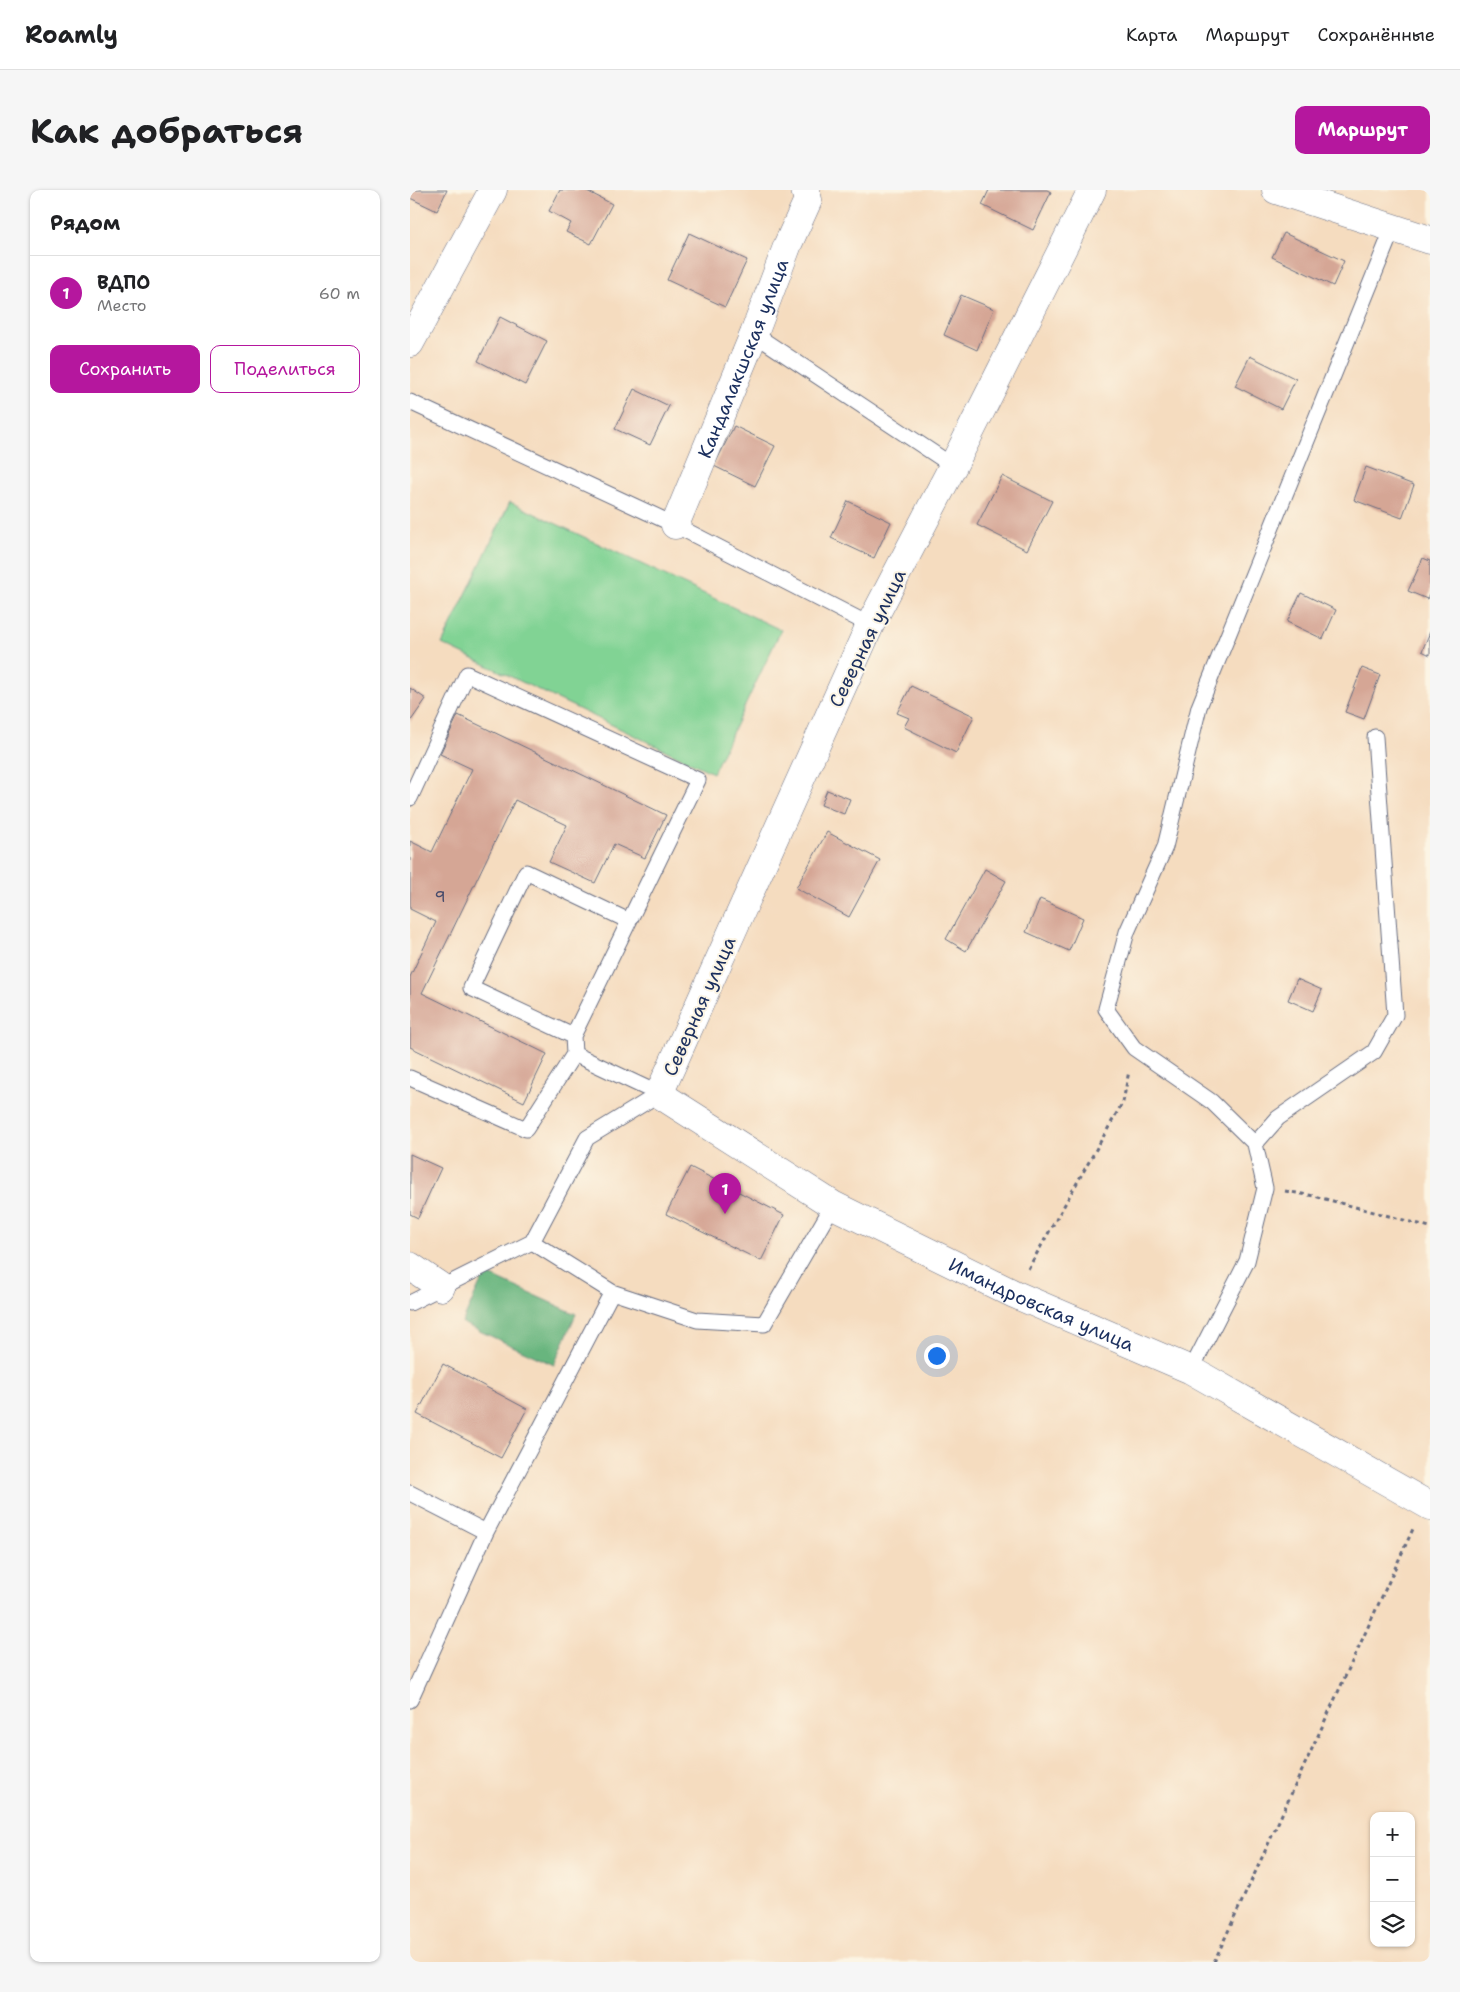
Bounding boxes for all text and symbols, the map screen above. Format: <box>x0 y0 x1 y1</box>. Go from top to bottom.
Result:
text: Roamly <box>25 19 118 51</box>
text: Карта <box>1126 23 1177 47</box>
text: Маршрут <box>1205 23 1289 47</box>
text: Сохранённые <box>1317 23 1435 47</box>
button: Маршрут <box>1295 106 1430 154</box>
text: Как добраться <box>30 107 303 154</box>
text: Рядом <box>50 209 120 237</box>
street label: Кандалакшская улица <box>692 255 794 462</box>
text: ВДПО <box>97 270 150 295</box>
text: 1 <box>62 283 70 304</box>
text: 60 m <box>319 283 360 304</box>
text: Место <box>97 295 147 316</box>
button: Сохранить <box>50 345 200 393</box>
button: Поделиться <box>210 345 360 393</box>
street label: Северная улица <box>823 565 912 711</box>
house number: 9 <box>434 886 446 907</box>
street label: Северная улица <box>657 932 742 1080</box>
pin: 1 <box>709 1173 741 1214</box>
street label: Имандровская улица <box>944 1252 1138 1357</box>
your location <box>924 1343 950 1369</box>
map controls <box>1370 1812 1415 1947</box>
button: + <box>1370 1812 1415 1857</box>
button: − <box>1370 1857 1415 1902</box>
button: layers <box>1370 1902 1415 1947</box>

